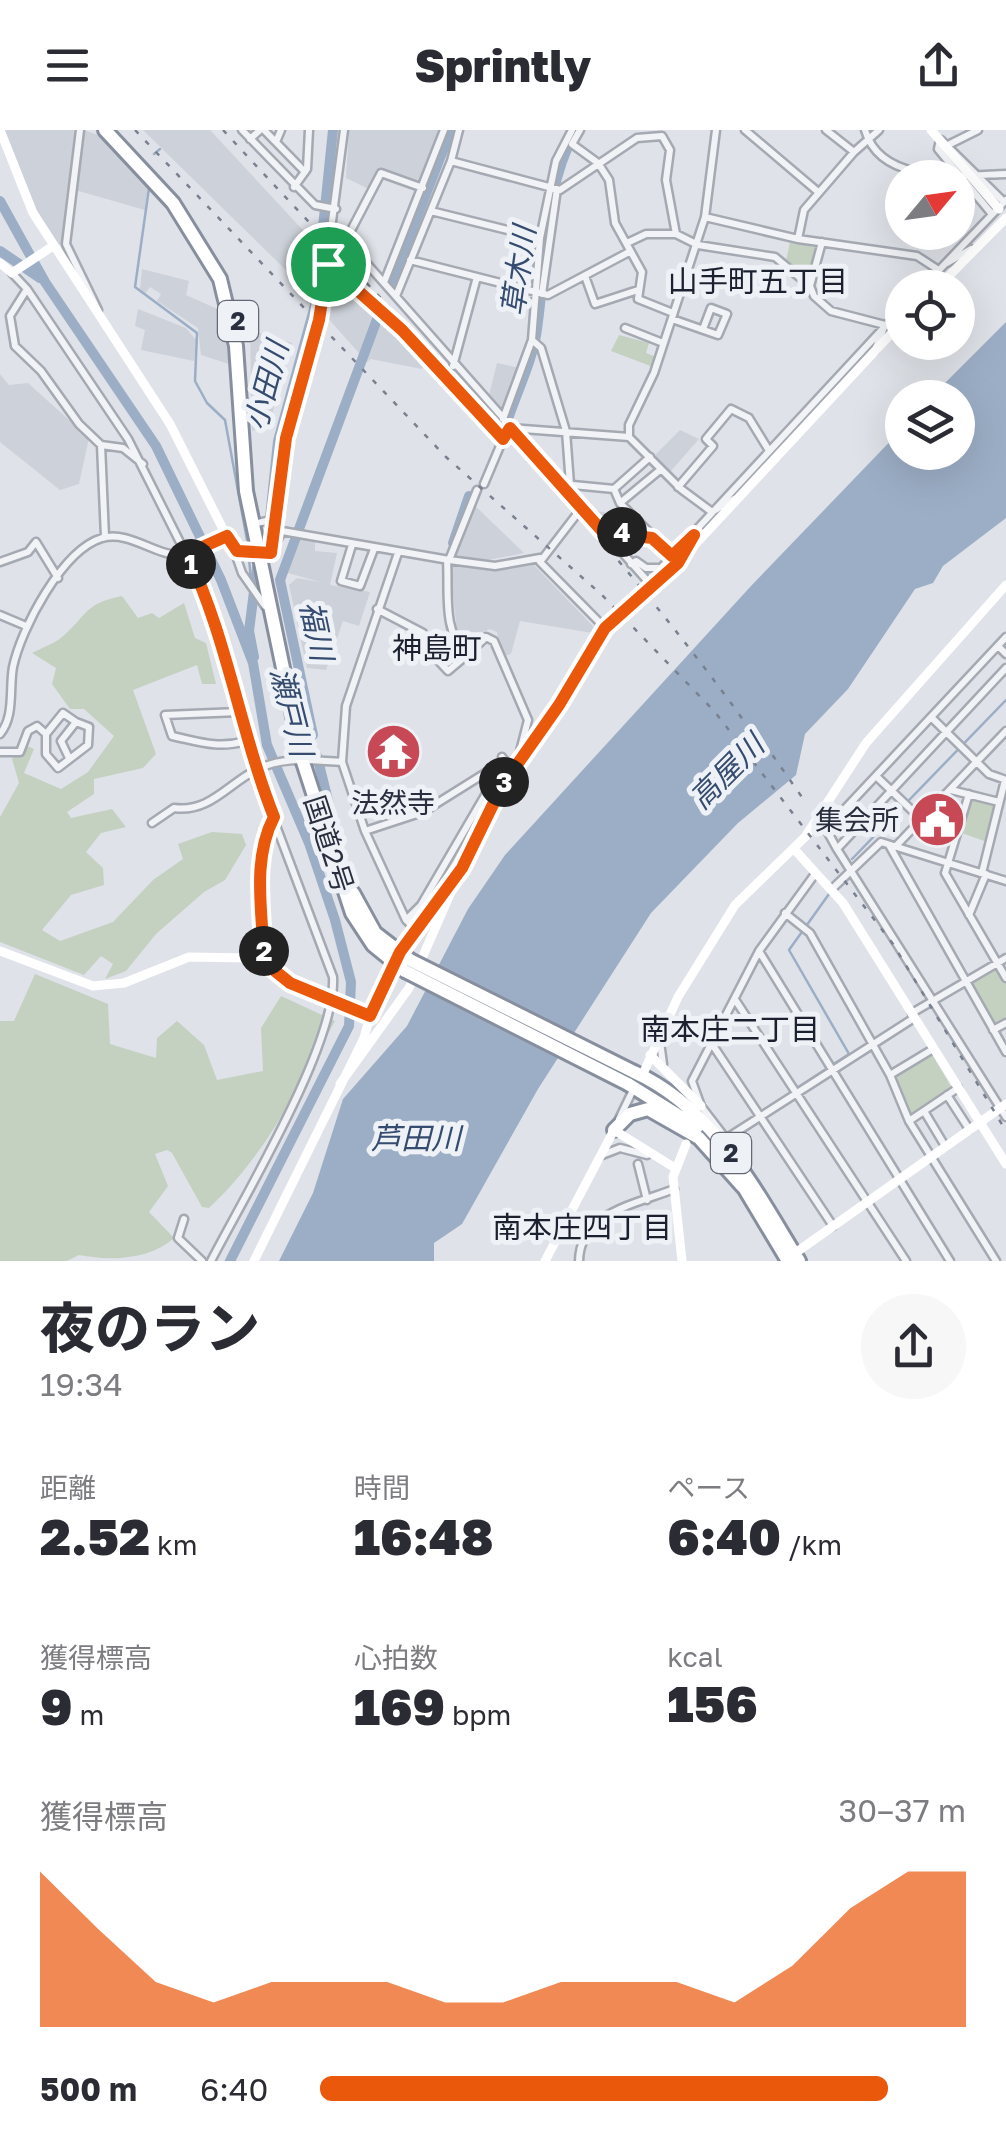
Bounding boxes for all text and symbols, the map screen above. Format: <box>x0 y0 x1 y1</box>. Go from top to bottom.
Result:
icon: menu <box>40 38 95 93</box>
text: Sprintly <box>415 38 591 92</box>
icon: share <box>911 38 966 93</box>
north arrow <box>885 160 975 250</box>
map controls <box>885 160 975 470</box>
water label: 草木川 <box>494 221 543 318</box>
pin <box>286 222 371 307</box>
icon: arrive <box>301 237 356 292</box>
district label: 山手町五丁目 <box>668 263 848 299</box>
button: locate <box>885 270 975 360</box>
road number: 2 <box>218 301 258 341</box>
water label: 小田川 <box>237 335 296 434</box>
button: layers <box>885 380 975 470</box>
pin: 4 <box>597 507 647 557</box>
text: 4 <box>613 515 631 548</box>
pin: 1 <box>166 539 216 589</box>
text: 1 <box>184 547 198 580</box>
water label: 福川 <box>293 598 341 667</box>
district label: 神島町 <box>392 630 482 666</box>
water label: 瀬戸川 <box>264 664 321 763</box>
temple icon: 法然寺 <box>363 722 423 782</box>
water label: 高屋川 <box>682 725 773 816</box>
pin: 3 <box>479 757 529 807</box>
text: 3 <box>495 765 513 798</box>
place label: 法然寺 <box>351 786 435 819</box>
public building icon: 集会所 <box>908 790 968 850</box>
street label: 国道2号 <box>298 791 361 897</box>
place label: 集会所 <box>815 803 899 836</box>
pin: 2 <box>239 926 289 976</box>
text: 2 <box>255 934 273 967</box>
district label: 南本庄二丁目 <box>640 1011 820 1047</box>
water label: 芦田川 <box>371 1120 464 1156</box>
road number: 2 <box>711 1133 751 1173</box>
district label: 南本庄四丁目 <box>492 1209 672 1245</box>
text: 夜のラン <box>40 1294 260 1360</box>
button: share <box>861 1294 966 1399</box>
text: 19:34 <box>40 1365 123 1403</box>
text: 距離 <box>40 1471 96 1504</box>
text: 時間 <box>354 1471 410 1504</box>
text: ペース <box>667 1471 750 1504</box>
text: 2.52 <box>40 1506 150 1566</box>
text: 16:48 <box>354 1506 494 1566</box>
text: 6:40 <box>667 1506 781 1566</box>
text: km <box>150 1528 198 1561</box>
text: /km <box>781 1528 842 1561</box>
text: kcal <box>667 1640 723 1673</box>
text: 獲得標高 <box>40 1641 152 1674</box>
text: 心拍数 <box>354 1641 438 1674</box>
text: 156 <box>667 1673 758 1733</box>
text: 9 <box>40 1676 73 1736</box>
text: 169 <box>354 1676 445 1736</box>
text: m <box>73 1698 104 1731</box>
text: bpm <box>445 1698 511 1731</box>
text: 30–37 m <box>838 1791 966 1829</box>
text: 獲得標高 <box>40 1797 168 1835</box>
text: 500 m <box>40 2070 137 2108</box>
text: 6:40 <box>200 2070 268 2108</box>

